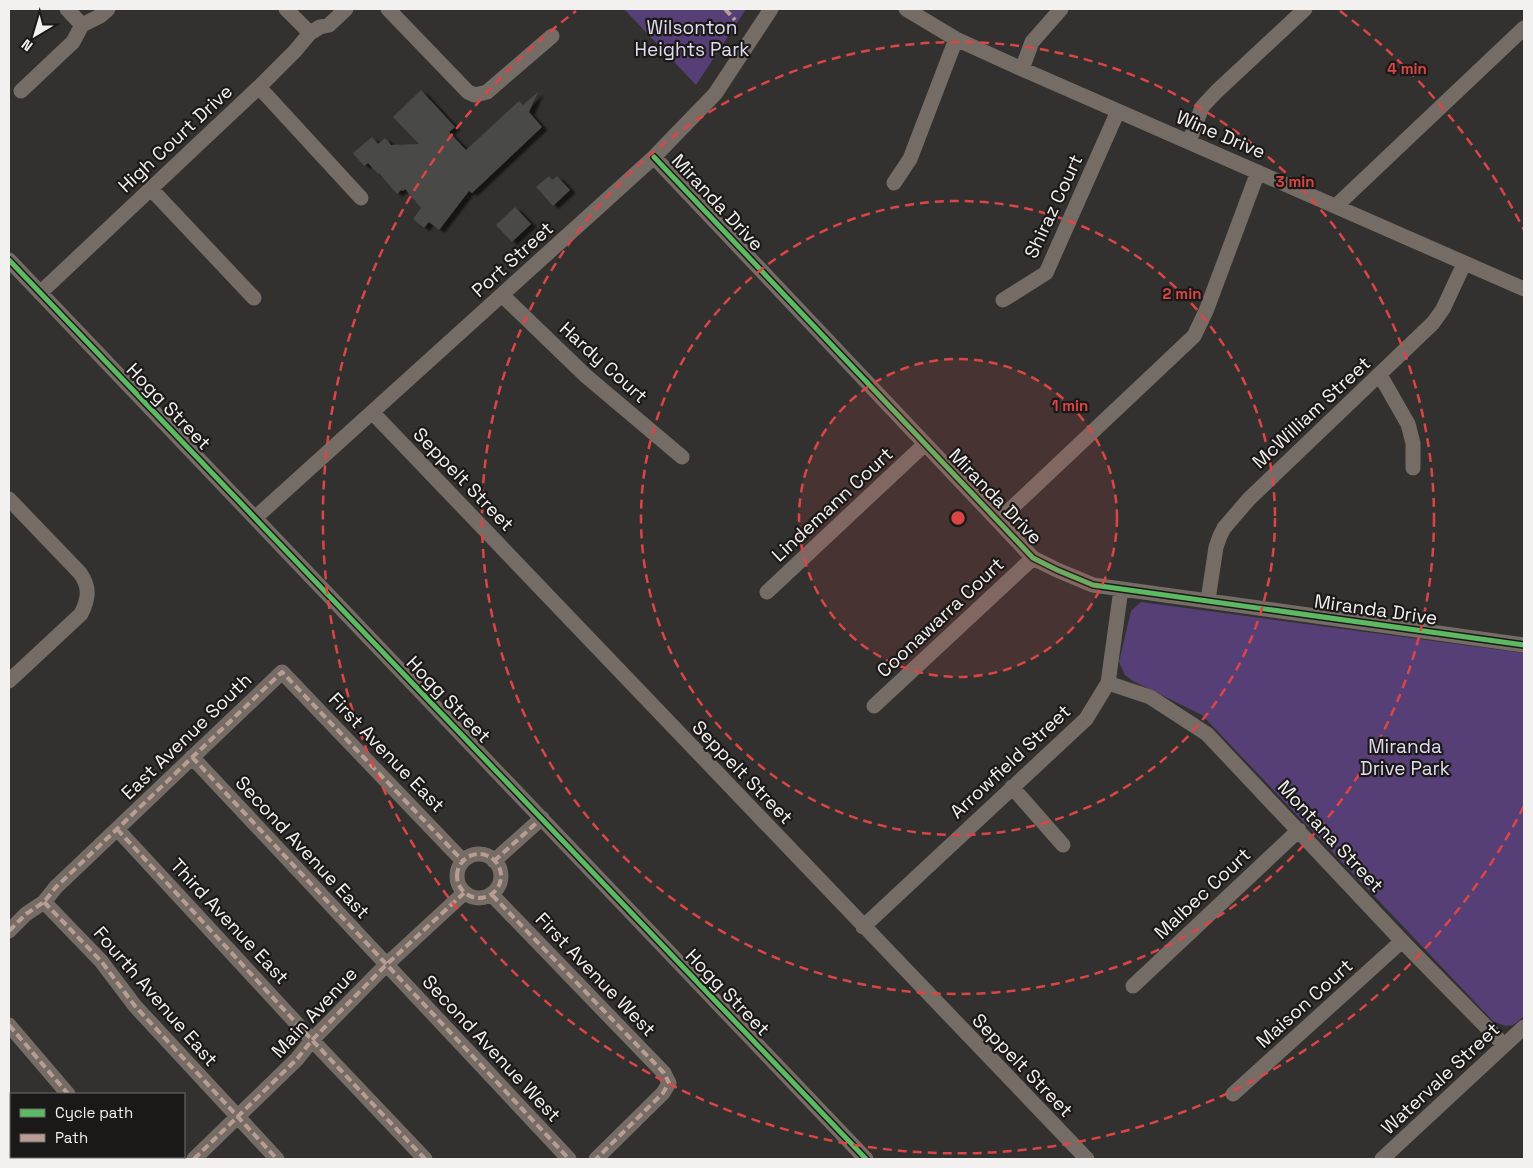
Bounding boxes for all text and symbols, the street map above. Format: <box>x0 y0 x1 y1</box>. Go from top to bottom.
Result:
north arrow <box>10 10 60 60</box>
park label: Wilsonton Heights Park <box>634 15 750 62</box>
text: N <box>18 35 36 55</box>
text: 4 min <box>1387 59 1427 78</box>
street label: High Court Drive <box>113 79 238 198</box>
street label: Wine Drive <box>1172 104 1269 164</box>
street label: Miranda Drive <box>666 148 769 256</box>
street label: Shiraz Court <box>1018 150 1088 262</box>
text: 3 min <box>1276 172 1314 191</box>
street label: Port Street <box>466 216 558 303</box>
text: 2 min <box>1163 284 1201 303</box>
street label: Hardy Court <box>554 316 653 409</box>
street label: McWilliam Street <box>1247 351 1376 474</box>
street label: Hogg Street <box>121 358 216 455</box>
text: 1 min <box>1052 396 1088 415</box>
street label: Seppelt Street <box>408 422 520 537</box>
street label: Lindemann Court <box>766 442 898 567</box>
street label: Miranda Drive <box>944 443 1048 550</box>
centre of rings <box>949 509 967 527</box>
street label: Coonawarra Court <box>871 552 1009 683</box>
street label: Miranda Drive <box>1313 588 1439 631</box>
street label: Hogg Street <box>401 651 496 748</box>
street label: East Avenue South <box>116 668 257 805</box>
street label: First Avenue East <box>323 687 450 818</box>
street label: Arrowfield Street <box>945 699 1076 824</box>
street label: Seppelt Street <box>687 715 799 830</box>
park label: Miranda Drive Park <box>1360 734 1450 781</box>
street label: Second Avenue East <box>230 771 375 924</box>
street label: Montana Street <box>1272 775 1389 898</box>
street label: Malbec Court <box>1149 842 1256 945</box>
street label: Third Avenue East <box>165 853 294 990</box>
street label: First Avenue West <box>530 907 661 1042</box>
street label: Fourth Avenue East <box>88 921 223 1072</box>
street label: Hogg Street <box>680 944 775 1041</box>
street label: Maison Court <box>1251 953 1358 1053</box>
street label: Main Avenue <box>266 962 363 1063</box>
street label: Second Avenue West <box>417 969 566 1127</box>
street label: Seppelt Street <box>967 1008 1079 1123</box>
street label: Watervale Street <box>1376 1017 1505 1140</box>
legend <box>10 1093 185 1158</box>
text: Cycle path <box>55 1103 133 1122</box>
text: Path <box>55 1128 88 1147</box>

